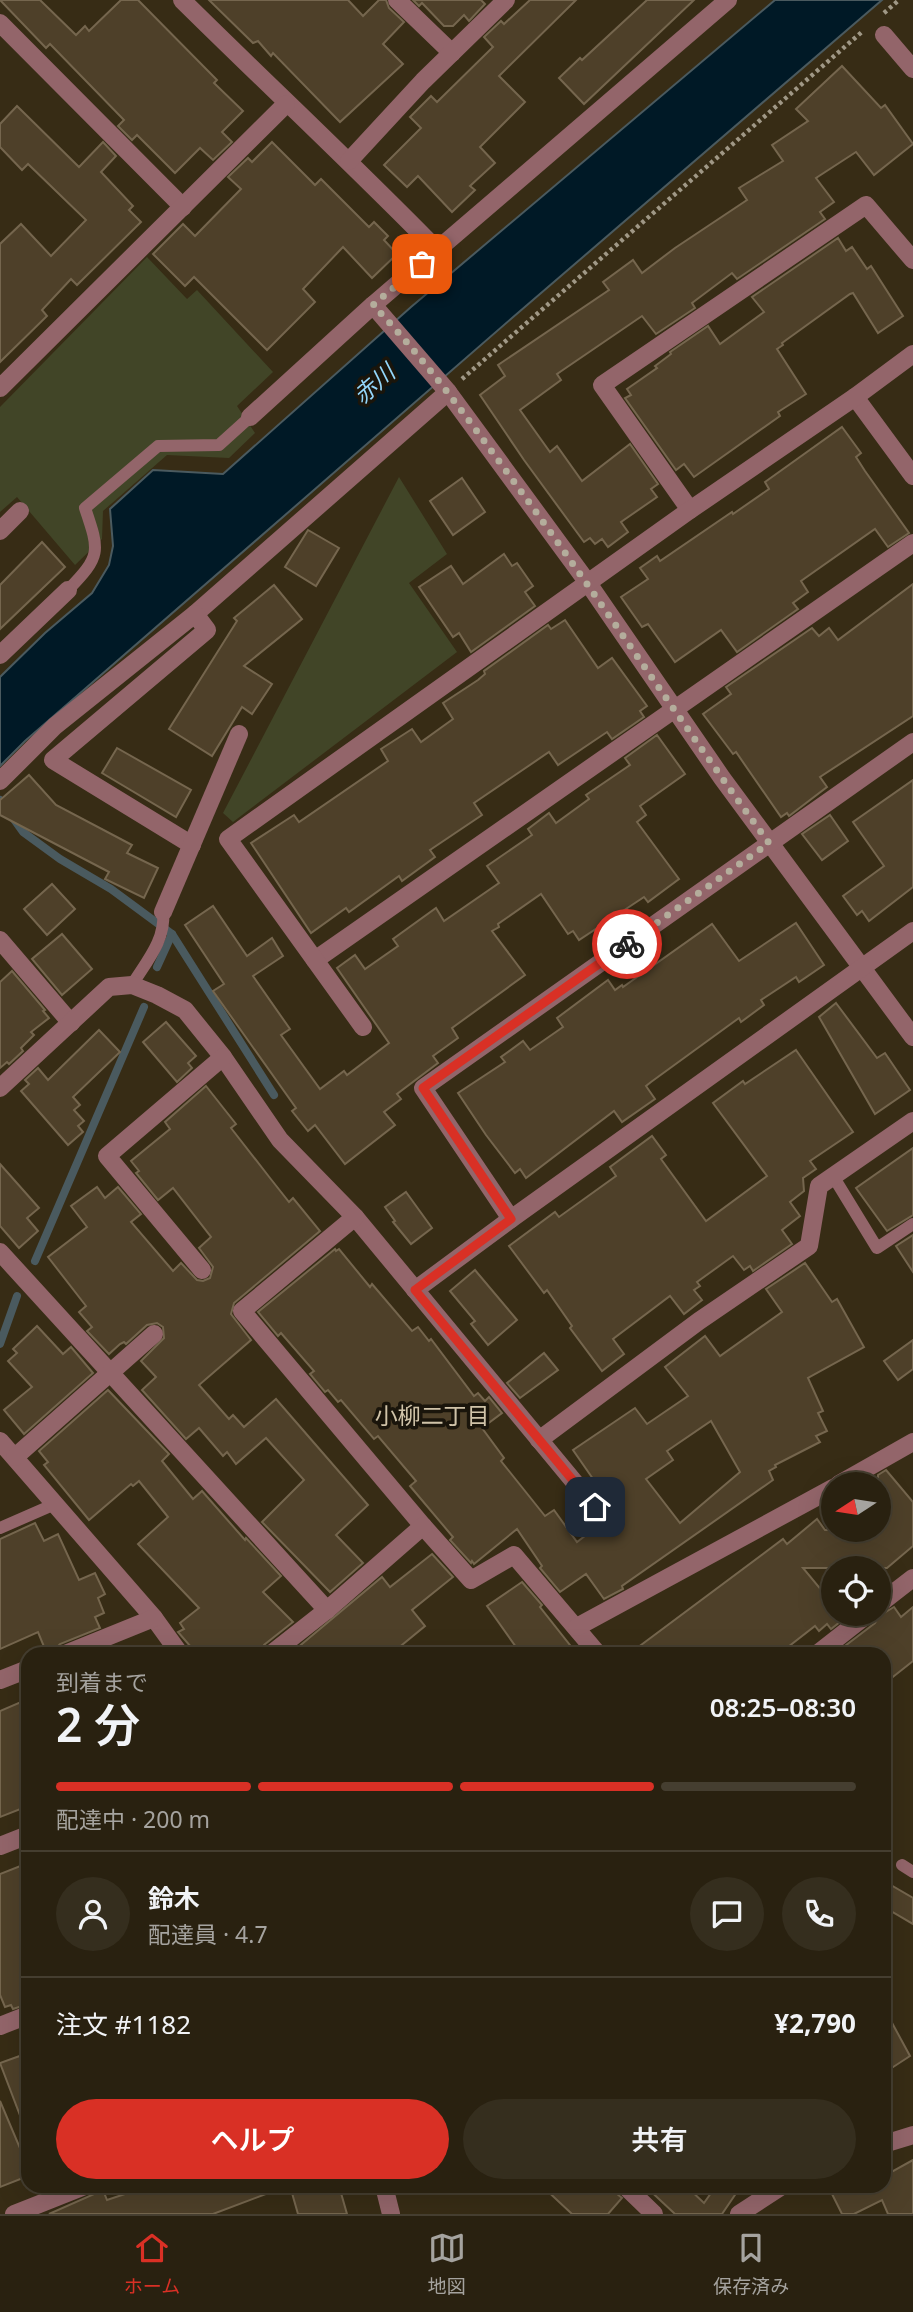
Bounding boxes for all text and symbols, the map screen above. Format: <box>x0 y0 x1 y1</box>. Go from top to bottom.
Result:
pin <box>392 234 452 294</box>
icon: bag <box>403 245 441 283</box>
water label: 赤川 <box>345 354 403 410</box>
courier <box>592 909 662 979</box>
icon: bike <box>608 925 646 963</box>
district label: 小柳二丁目 <box>375 1399 490 1431</box>
north arrow <box>821 1472 891 1542</box>
map controls <box>821 1472 891 1626</box>
pin <box>565 1477 625 1537</box>
icon: home <box>576 1488 614 1526</box>
button: locate <box>821 1556 891 1626</box>
text: 到着まで <box>56 1666 148 1698</box>
text: 08:25–08:30 <box>710 1689 856 1725</box>
text: 2 分 <box>56 1693 140 1755</box>
text: 配達中 · 200 m <box>56 1803 210 1835</box>
button: person <box>56 1877 130 1951</box>
button: chat <box>690 1877 764 1951</box>
button: phone <box>782 1877 856 1951</box>
text: 鈴木 <box>148 1880 200 1916</box>
text: 配達員 · 4.7 <box>148 1918 268 1950</box>
text: ¥2,790 <box>774 2005 856 2041</box>
text: 注文 #1182 <box>56 2006 191 2042</box>
button: ヘルプ <box>56 2099 449 2179</box>
button: 共有 <box>463 2099 856 2179</box>
tab: ホーム <box>124 2229 180 2299</box>
tab: 地図 <box>428 2229 466 2299</box>
tab: 保存済み <box>713 2229 789 2299</box>

